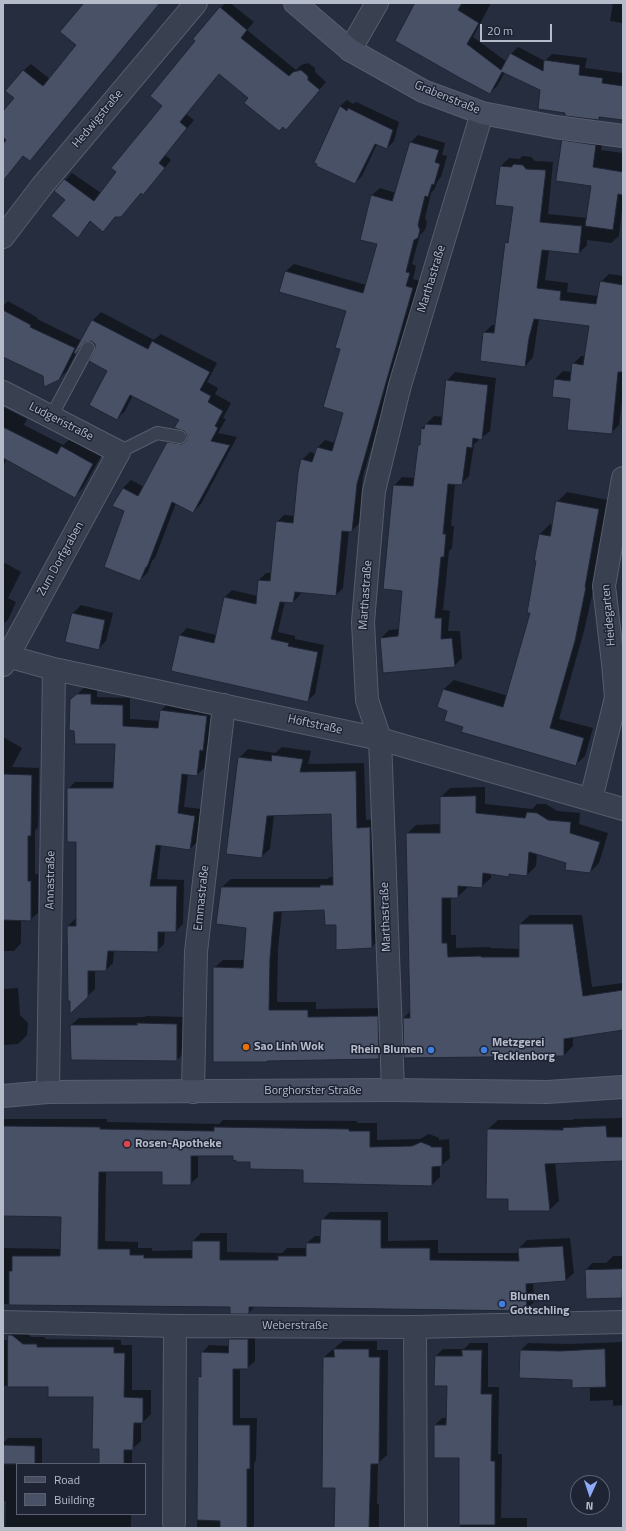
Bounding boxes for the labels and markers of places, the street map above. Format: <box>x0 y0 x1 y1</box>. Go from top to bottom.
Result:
place label: Metzgerei Tecklenborg <box>492 1036 555 1064</box>
place label: Sao Linh Wok <box>254 1040 324 1054</box>
marker: Sao Linh Wok <box>241 1042 251 1052</box>
place label: Rhein Blumen <box>350 1043 423 1057</box>
marker: Rhein Blumen <box>426 1045 436 1055</box>
marker: Metzgerei Tecklenborg <box>479 1045 489 1055</box>
place label: Rosen-Apotheke <box>135 1137 221 1151</box>
marker: Rosen-Apotheke <box>122 1139 132 1149</box>
place label: Blumen Gottschling <box>510 1290 569 1318</box>
marker: Blumen Gottschling <box>497 1299 507 1309</box>

